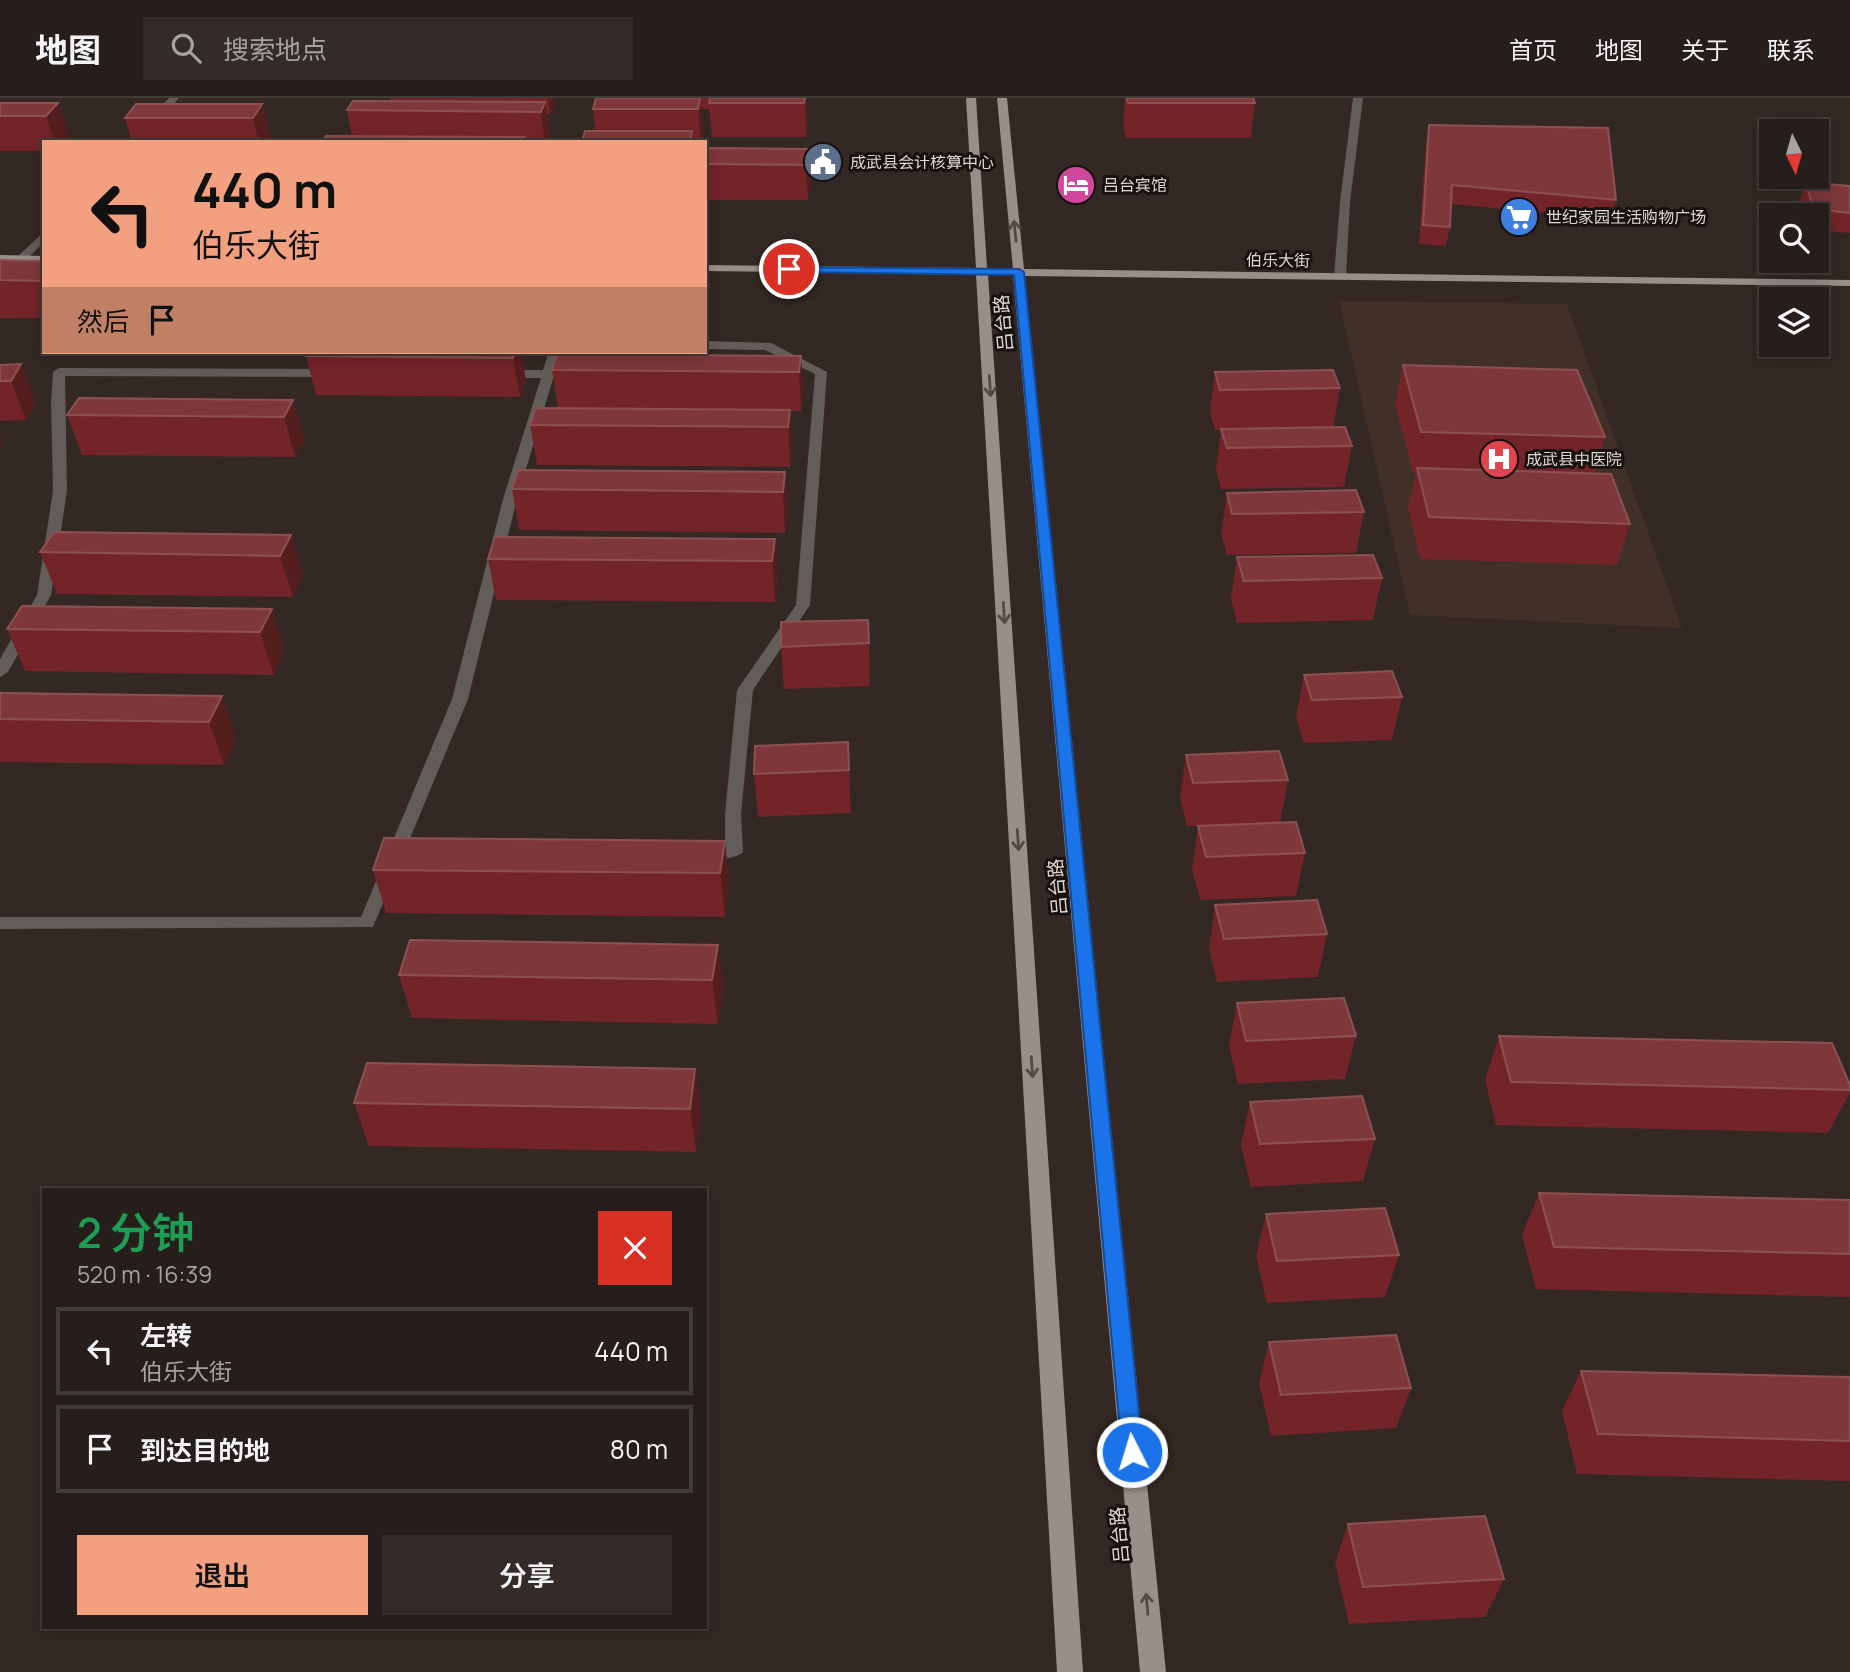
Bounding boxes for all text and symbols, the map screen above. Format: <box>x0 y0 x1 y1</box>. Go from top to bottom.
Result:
search box <box>143 17 633 80</box>
text: 地图 <box>35 27 101 72</box>
icon: search <box>167 29 205 67</box>
text: 搜索地点 <box>223 31 327 67</box>
text: 首页 <box>1509 33 1557 66</box>
text: 地图 <box>1595 33 1643 66</box>
text: 关于 <box>1681 33 1729 66</box>
text: 联系 <box>1767 33 1815 66</box>
north arrow <box>1759 119 1829 189</box>
map controls <box>1759 119 1829 357</box>
public building icon: 成武县会计核算中心 <box>802 141 844 183</box>
place label: 成武县会计核算中心 <box>850 151 994 173</box>
text: 440 m <box>192 156 337 223</box>
hotel icon: 吕台宾馆 <box>1055 164 1097 206</box>
icon: left <box>77 168 168 259</box>
place label: 吕台宾馆 <box>1103 174 1167 196</box>
supermarket icon: 世纪家园生活购物广场 <box>1498 196 1540 238</box>
button: search <box>1759 203 1829 273</box>
place label: 世纪家园生活购物广场 <box>1546 206 1706 228</box>
one-way arrow <box>1008 221 1021 243</box>
text: 伯乐大街 <box>192 223 320 267</box>
pin <box>759 239 819 299</box>
street label: 伯乐大街 <box>1246 248 1310 272</box>
icon: arrive <box>770 250 808 288</box>
button: layers <box>1759 287 1829 357</box>
street label: 吕台路 <box>988 293 1018 353</box>
icon: arrive <box>143 301 181 339</box>
text: 然后 <box>77 303 129 339</box>
one-way arrow <box>984 374 997 397</box>
hospital icon: 成武县中医院 <box>1478 438 1520 480</box>
place label: 成武县中医院 <box>1526 448 1622 470</box>
one-way arrow <box>998 601 1011 624</box>
one-way arrow <box>1012 828 1025 851</box>
street label: 吕台路 <box>1042 857 1072 917</box>
one-way arrow <box>1026 1056 1039 1079</box>
text: 2 分钟 <box>77 1203 194 1261</box>
button: close <box>598 1211 672 1285</box>
text: 520 m · 16:39 <box>77 1258 212 1290</box>
text: 左转 <box>140 1317 192 1353</box>
icon: left <box>81 1332 119 1370</box>
text: 440 m <box>594 1333 668 1369</box>
text: 伯乐大街 <box>140 1355 232 1387</box>
position arrow <box>1095 1415 1169 1489</box>
icon: arrive <box>81 1430 119 1468</box>
text: 80 m <box>610 1431 668 1467</box>
text: 到达目的地 <box>140 1432 270 1468</box>
street label: 吕台路 <box>1104 1505 1134 1565</box>
button: 退出 <box>77 1535 368 1615</box>
button: 分享 <box>382 1535 672 1615</box>
one-way arrow <box>1140 1593 1153 1616</box>

